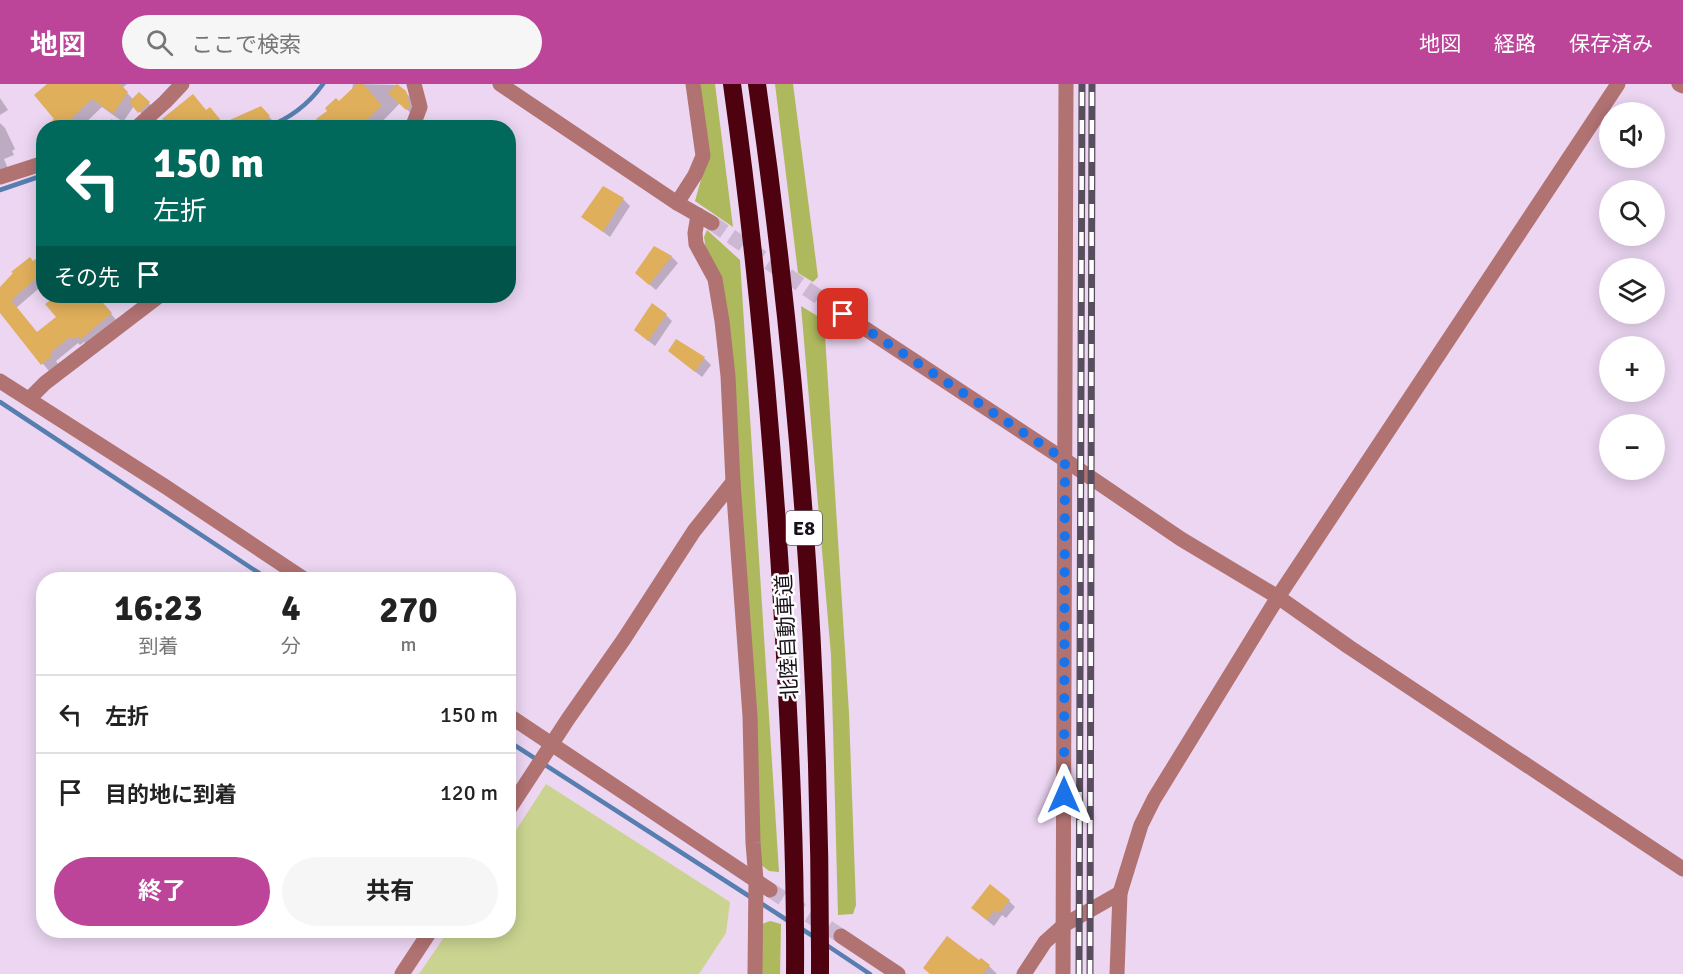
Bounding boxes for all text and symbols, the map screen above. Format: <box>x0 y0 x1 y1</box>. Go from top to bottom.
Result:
search box <box>122 15 542 69</box>
icon: search <box>143 26 176 59</box>
text: 地図 <box>30 28 86 62</box>
text: ここで検索 <box>191 31 301 58</box>
text: 地図 <box>1419 31 1461 57</box>
text: 経路 <box>1494 31 1536 57</box>
text: 保存済み <box>1569 31 1653 57</box>
map controls <box>1599 102 1665 480</box>
button: sound <box>1599 102 1665 168</box>
text: 150 m <box>153 138 264 189</box>
icon: left <box>54 144 132 222</box>
button: search <box>1599 180 1665 246</box>
text: 左折 <box>153 195 207 228</box>
icon: arrive <box>132 258 165 291</box>
button: layers <box>1599 258 1665 324</box>
text: その先 <box>54 264 120 291</box>
pin <box>817 288 868 339</box>
icon: arrive <box>826 297 859 330</box>
button: + <box>1599 336 1665 402</box>
button: − <box>1599 414 1665 480</box>
road number: E8 <box>786 511 822 545</box>
street label: 北陸自動車道 <box>771 573 803 701</box>
text: 16:23 <box>114 586 203 631</box>
text: 4 <box>281 586 301 631</box>
text: 270 <box>379 588 438 633</box>
text: m <box>401 632 416 657</box>
text: 到着 <box>139 634 179 659</box>
text: 分 <box>281 634 301 659</box>
icon: left <box>54 698 87 731</box>
text: 150 m <box>440 701 498 728</box>
text: 左折 <box>105 703 149 730</box>
position arrow <box>1032 763 1096 827</box>
icon: arrive <box>54 776 87 809</box>
text: 120 m <box>440 779 498 806</box>
text: 目的地に到着 <box>105 781 237 808</box>
button: 終了 <box>54 857 270 926</box>
button: 共有 <box>282 857 498 926</box>

